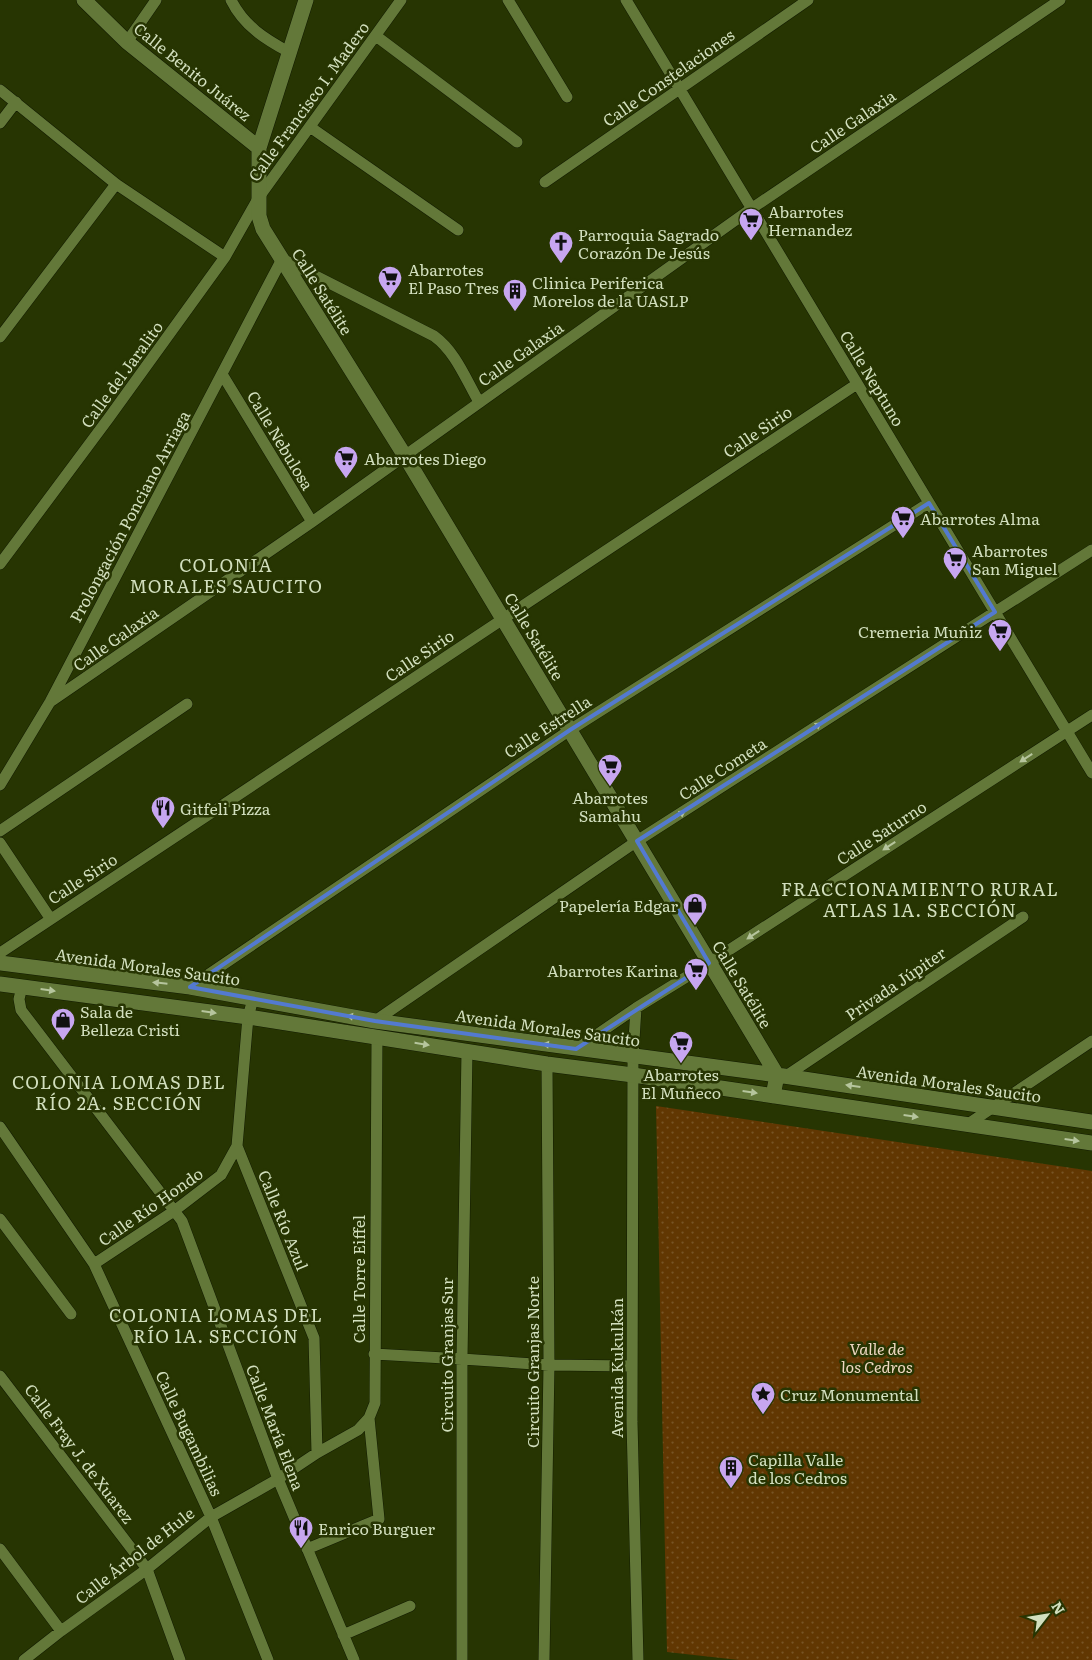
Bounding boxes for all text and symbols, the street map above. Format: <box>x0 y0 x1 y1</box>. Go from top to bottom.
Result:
street label: Calle Benito Juárez <box>129 16 257 126</box>
street label: Calle Francisco I. Madero <box>242 16 374 186</box>
street label: Calle Constelaciones <box>597 22 739 132</box>
street label: Calle Galaxia <box>804 83 900 159</box>
place label: Abarrotes Hernandez <box>768 199 852 241</box>
supermarket icon: Abarrotes Hernandez <box>738 207 764 241</box>
place label: Parroquia Sagrado Corazón De Jesús <box>578 222 719 264</box>
church icon: Parroquia Sagrado Corazón De Jesús <box>548 230 574 264</box>
street label: Calle Satélite <box>287 243 359 339</box>
place label: Abarrotes El Paso Tres <box>408 257 499 299</box>
supermarket icon: Abarrotes El Paso Tres <box>377 265 403 299</box>
place label: Clinica Periferica Morelos de la UASLP <box>532 270 689 312</box>
building icon: Clinica Periferica Morelos de la UASLP <box>502 278 528 312</box>
street label: Calle Galaxia <box>472 314 568 391</box>
street label: Calle del Jaralito <box>74 316 168 432</box>
street label: Calle Neptuno <box>835 325 911 431</box>
street label: Calle Nebulosa <box>242 386 320 495</box>
street label: Calle Sirio <box>718 399 796 463</box>
street label: Prolongación Ponciano Arriaga <box>63 405 195 626</box>
supermarket icon: Abarrotes Diego <box>333 445 359 479</box>
place label: Abarrotes Diego <box>364 446 486 470</box>
supermarket icon: Abarrotes Alma <box>890 505 916 539</box>
place label: Abarrotes Alma <box>920 506 1040 530</box>
place label: Abarrotes San Miguel <box>972 538 1057 580</box>
supermarket icon: Abarrotes San Miguel <box>942 546 968 580</box>
district label: COLONIA MORALES SAUCITO <box>129 551 323 599</box>
street label: Calle Satélite <box>499 588 571 684</box>
street label: Calle Galaxia <box>67 599 163 676</box>
supermarket icon: Cremeria Muñiz <box>987 618 1013 652</box>
place label: Cremeria Muñiz <box>858 619 982 643</box>
street label: Calle Sirio <box>380 623 458 687</box>
street label: Calle Estrella <box>499 689 596 763</box>
one-way arrow <box>809 723 822 732</box>
street label: Calle Cometa <box>673 730 771 805</box>
supermarket icon: Abarrotes Samahu <box>597 753 623 787</box>
one-way arrow <box>1019 753 1032 763</box>
place label: Abarrotes Samahu <box>572 785 648 827</box>
street label: Calle Saturno <box>831 794 931 870</box>
restaurant icon: Gitfeli Pizza <box>150 795 176 829</box>
place label: Gitfeli Pizza <box>180 796 271 820</box>
one-way arrow <box>672 810 685 820</box>
one-way arrow <box>883 841 896 851</box>
street label: Calle Sirio <box>42 846 122 910</box>
district label: FRACCIONAMIENTO RURAL ATLAS 1A. SECCIÓN <box>781 875 1059 923</box>
shop icon: Papelería Edgar <box>682 892 708 926</box>
place label: Papelería Edgar <box>559 893 678 917</box>
one-way arrow <box>746 930 760 939</box>
street label: Calle Satélite <box>707 936 779 1032</box>
street label: Privada Júpiter <box>840 940 950 1026</box>
street label: Avenida Morales Saucito <box>54 941 242 991</box>
supermarket icon: Abarrotes Karina <box>683 957 709 991</box>
place label: Abarrotes Karina <box>547 958 678 982</box>
one-way arrow <box>151 979 167 987</box>
one-way arrow <box>41 986 57 994</box>
place label: Sala de Belleza Cristi <box>80 999 180 1041</box>
street label: Avenida Morales Saucito <box>454 1002 642 1052</box>
shop icon: Sala de Belleza Cristi <box>50 1007 76 1041</box>
one-way arrow <box>202 1008 218 1016</box>
one-way arrow <box>346 1013 362 1021</box>
supermarket icon: Abarrotes El Muñeco <box>668 1030 694 1064</box>
one-way arrow <box>414 1041 430 1049</box>
one-way arrow <box>541 1041 557 1049</box>
street label: Avenida Morales Saucito <box>855 1058 1043 1108</box>
place label: Abarrotes El Muñeco <box>641 1062 721 1104</box>
district label: COLONIA LOMAS DEL RÍO 2A. SECCIÓN <box>12 1068 226 1116</box>
one-way arrow <box>845 1082 861 1090</box>
one-way arrow <box>743 1089 759 1097</box>
one-way arrow <box>903 1112 919 1120</box>
one-way arrow <box>1064 1136 1080 1144</box>
street label: Calle Río Hondo <box>93 1161 207 1251</box>
street label: Calle Río Azul <box>253 1166 315 1274</box>
street label: Calle Torre Eiffel <box>346 1215 370 1343</box>
street label: Circuito Granjas Norte <box>520 1276 544 1448</box>
street label: Circuito Granjas Sur <box>434 1277 458 1433</box>
street label: Avenida Kukulkán <box>604 1297 628 1438</box>
district label: COLONIA LOMAS DEL RÍO 1A. SECCIÓN <box>109 1301 323 1349</box>
park label: Valle de los Cedros <box>841 1336 913 1378</box>
street label: Calle María Elena <box>241 1360 311 1494</box>
street label: Calle Bugambilias <box>150 1366 230 1500</box>
street label: Calle Fray J. de Xuarez <box>19 1378 141 1528</box>
place icon: Cruz Monumental <box>750 1381 776 1415</box>
place label: Cruz Monumental <box>780 1382 919 1406</box>
place label: Capilla Valle de los Cedros <box>748 1447 847 1489</box>
building icon: Capilla Valle de los Cedros <box>718 1455 744 1489</box>
street label: Calle Árbol de Hule <box>69 1501 199 1609</box>
restaurant icon: Enrico Burguer <box>288 1515 314 1549</box>
place label: Enrico Burguer <box>318 1516 435 1540</box>
north arrow <box>1022 1590 1072 1640</box>
text: N <box>1047 1598 1071 1618</box>

